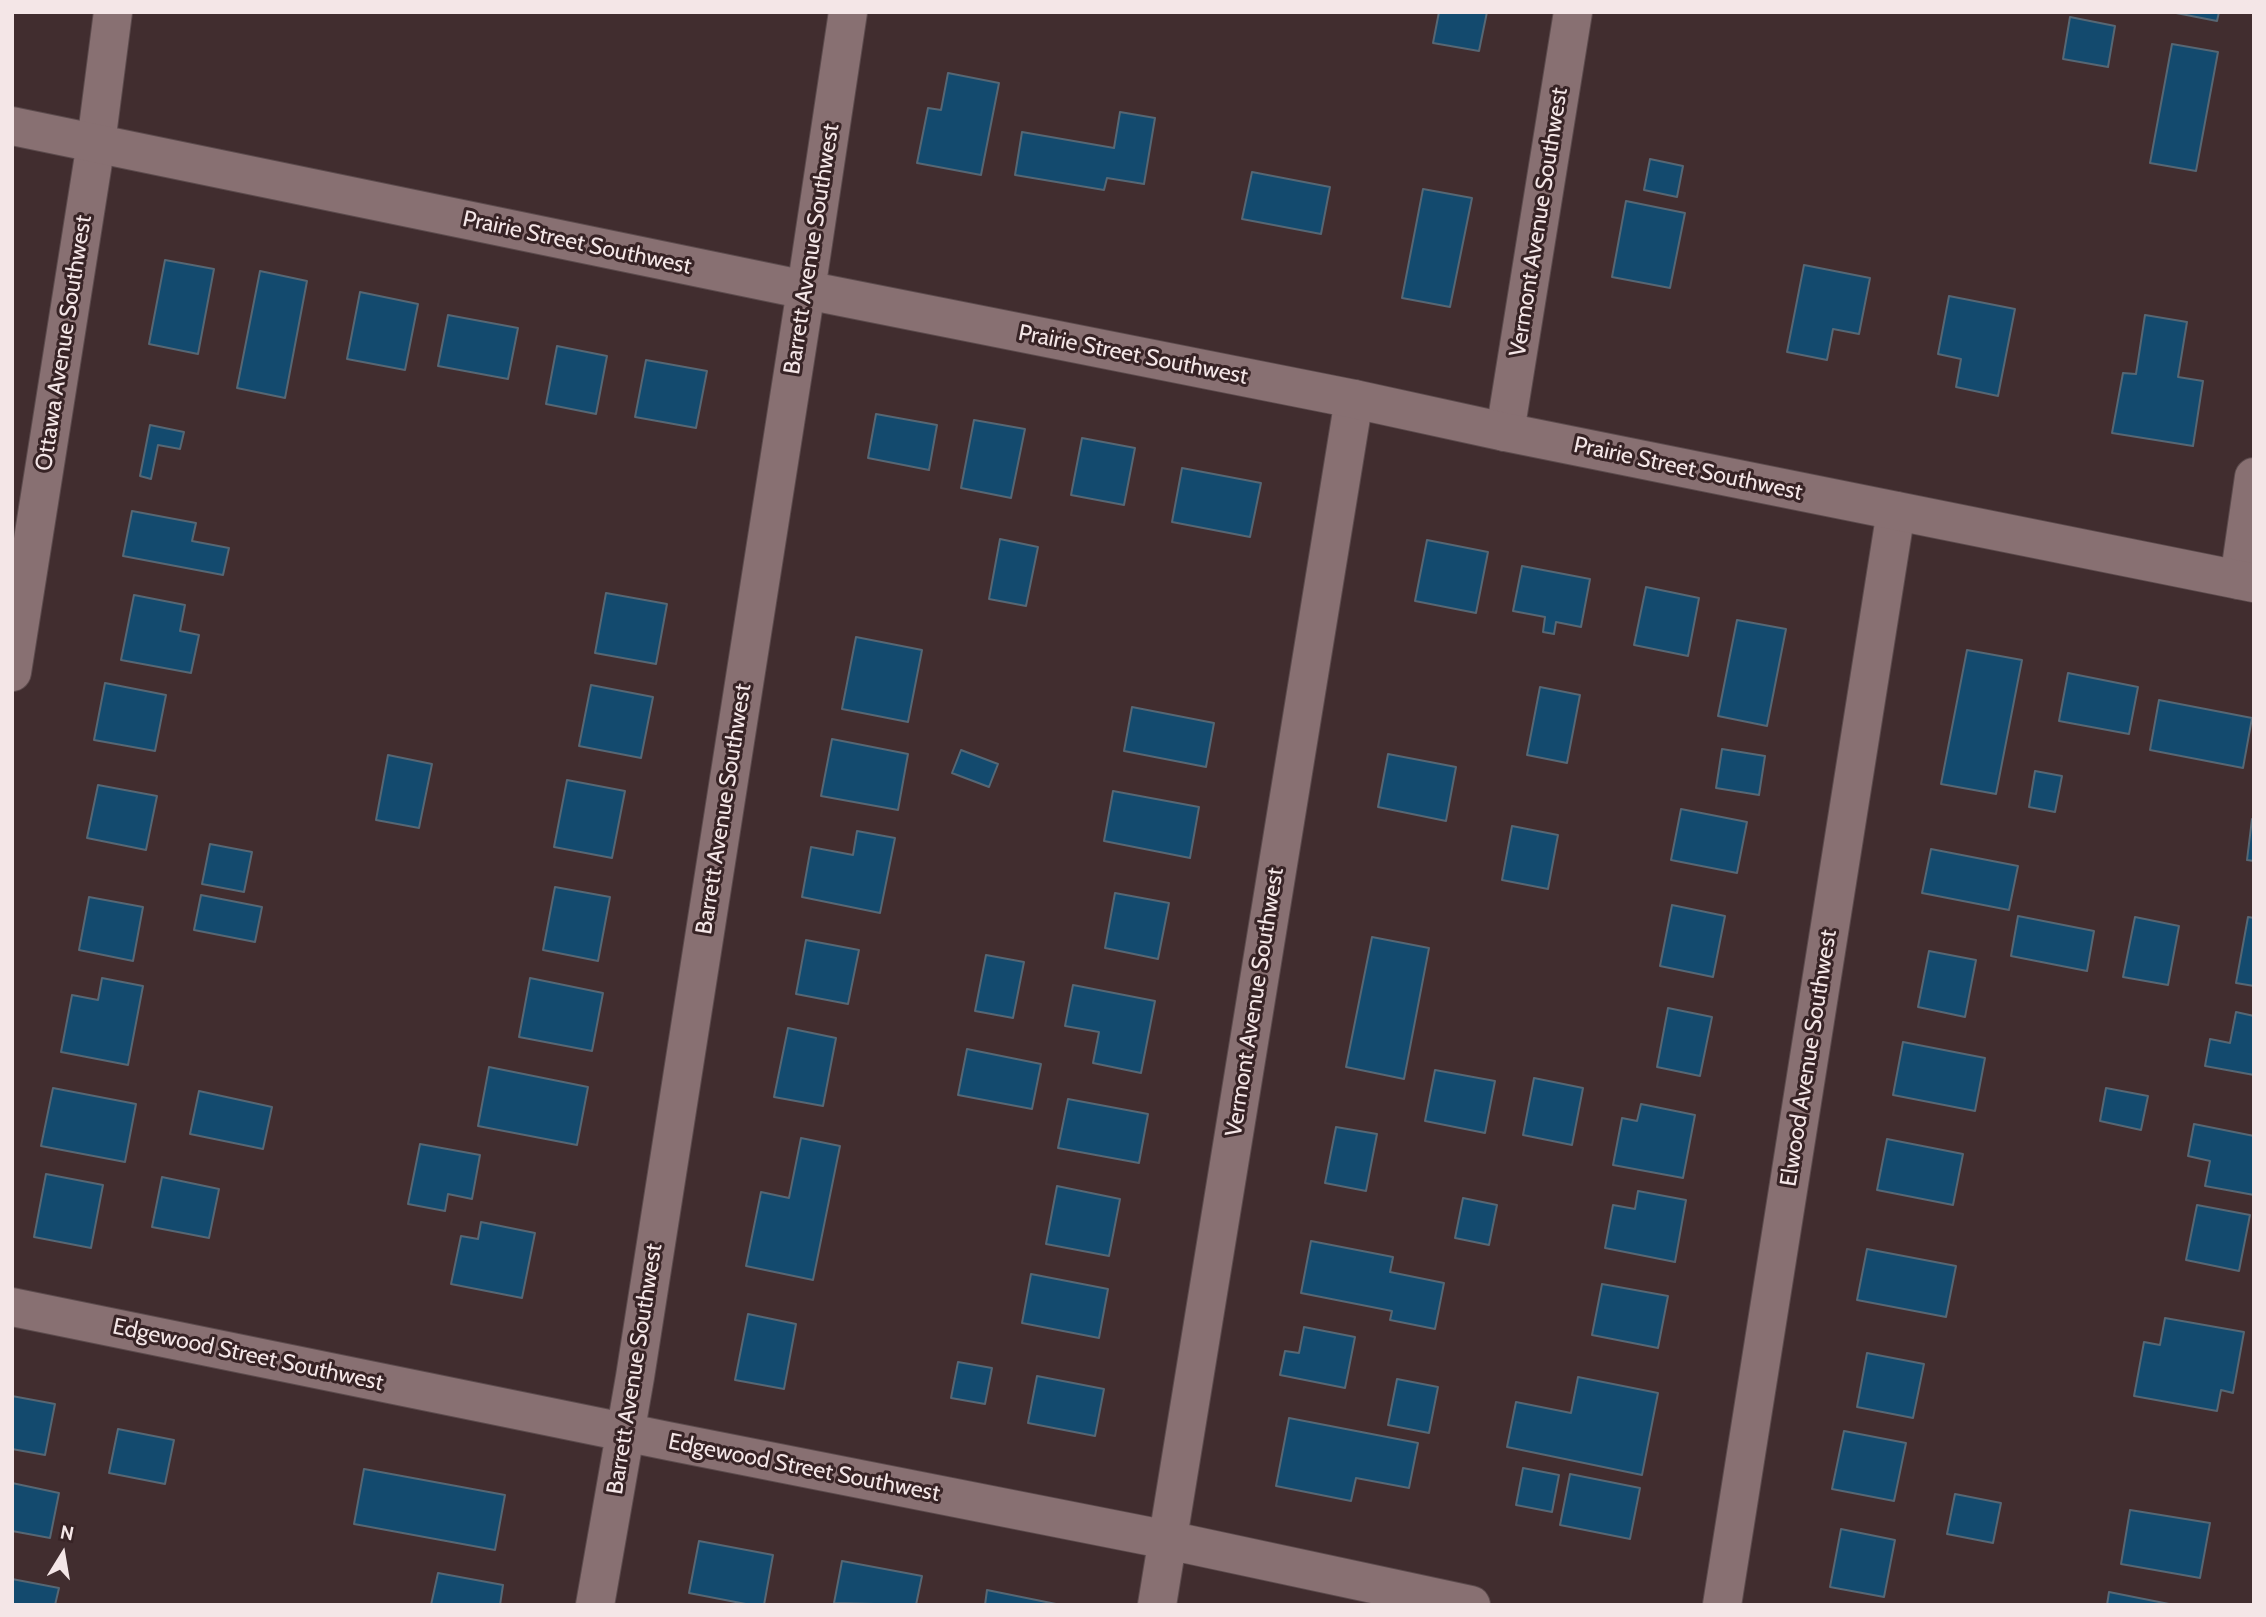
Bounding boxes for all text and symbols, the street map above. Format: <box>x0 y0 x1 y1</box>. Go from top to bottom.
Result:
street label: Vermont Avenue Southwest <box>1504 86 1574 358</box>
street label: Barrett Avenue Southwest <box>779 122 845 376</box>
street label: Prairie Street Southwest <box>460 205 694 281</box>
street label: Ottawa Avenue Southwest <box>30 213 98 473</box>
street label: Prairie Street Southwest <box>1016 319 1250 391</box>
street label: Prairie Street Southwest <box>1571 431 1805 507</box>
street label: Barrett Avenue Southwest <box>691 682 757 936</box>
street label: Vermont Avenue Southwest <box>1220 866 1290 1138</box>
street label: Elwood Avenue Southwest <box>1775 928 1843 1188</box>
street label: Barrett Avenue Southwest <box>602 1242 668 1496</box>
street label: Edgewood Street Southwest <box>110 1313 386 1397</box>
street label: Edgewood Street Southwest <box>666 1428 942 1508</box>
north arrow <box>28 1519 98 1589</box>
text: N <box>58 1520 76 1545</box>

